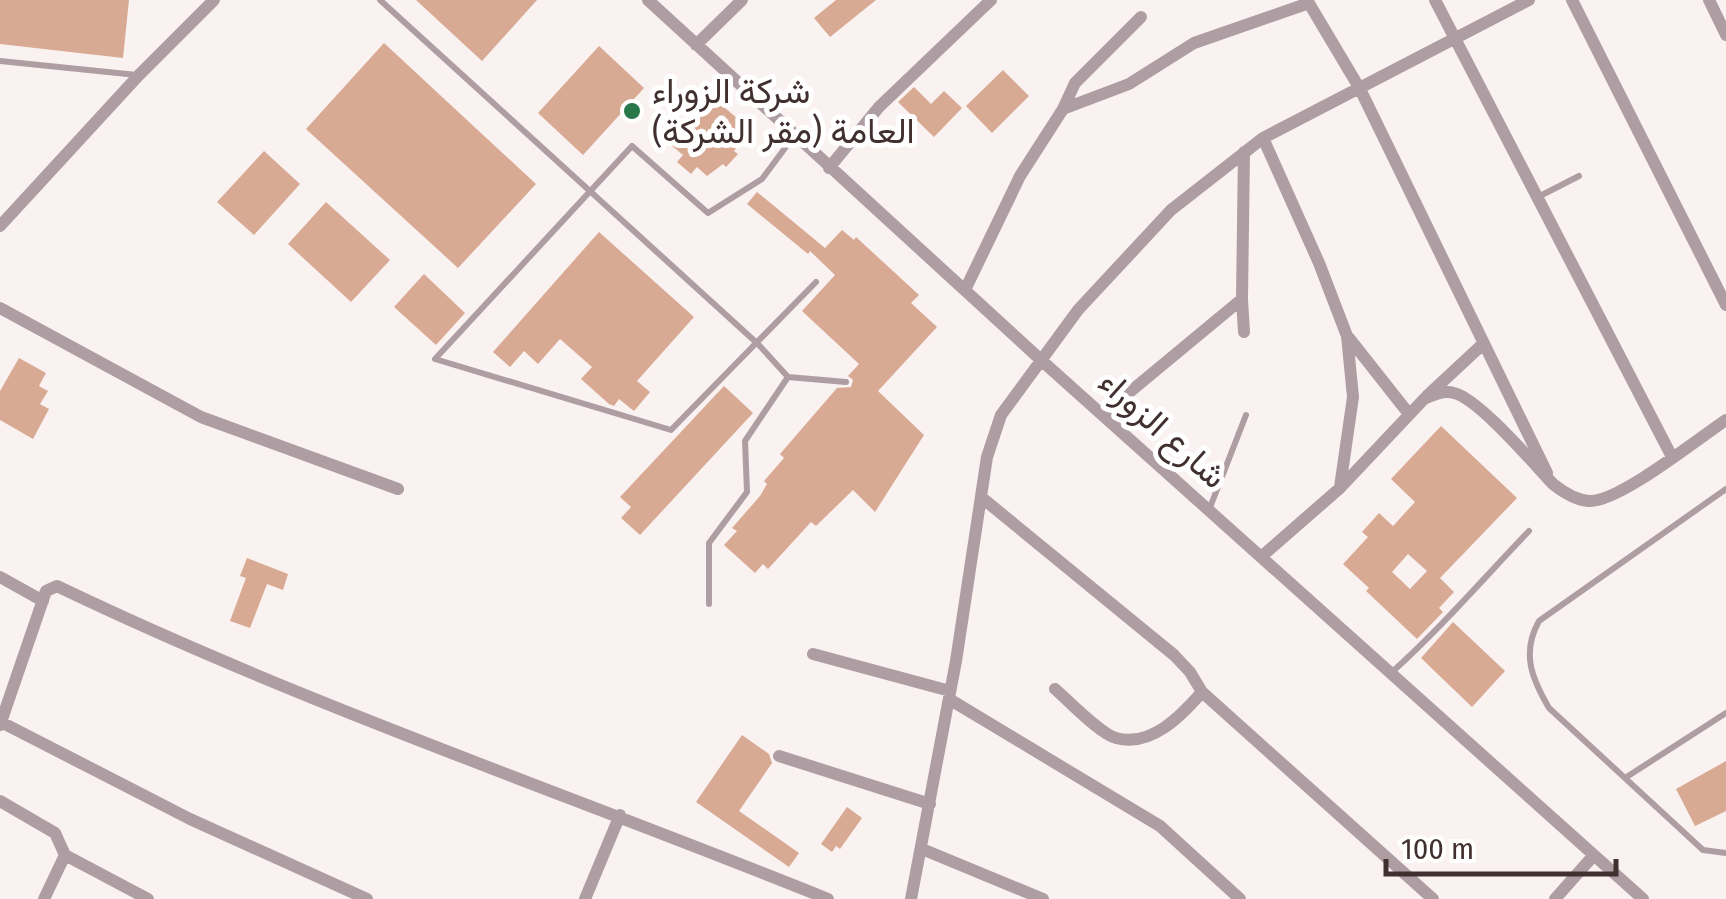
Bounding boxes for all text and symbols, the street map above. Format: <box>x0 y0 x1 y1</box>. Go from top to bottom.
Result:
place label: شركة الزوراء العامة (مقر الشركة) <box>652 70 915 153</box>
marker: شركة الزوراء العامة (مقر الشركة) <box>621 100 643 122</box>
street label: شارع الزوراء <box>1089 361 1235 499</box>
scale bar <box>1386 814 1616 876</box>
text: 100 m <box>1401 831 1474 867</box>

